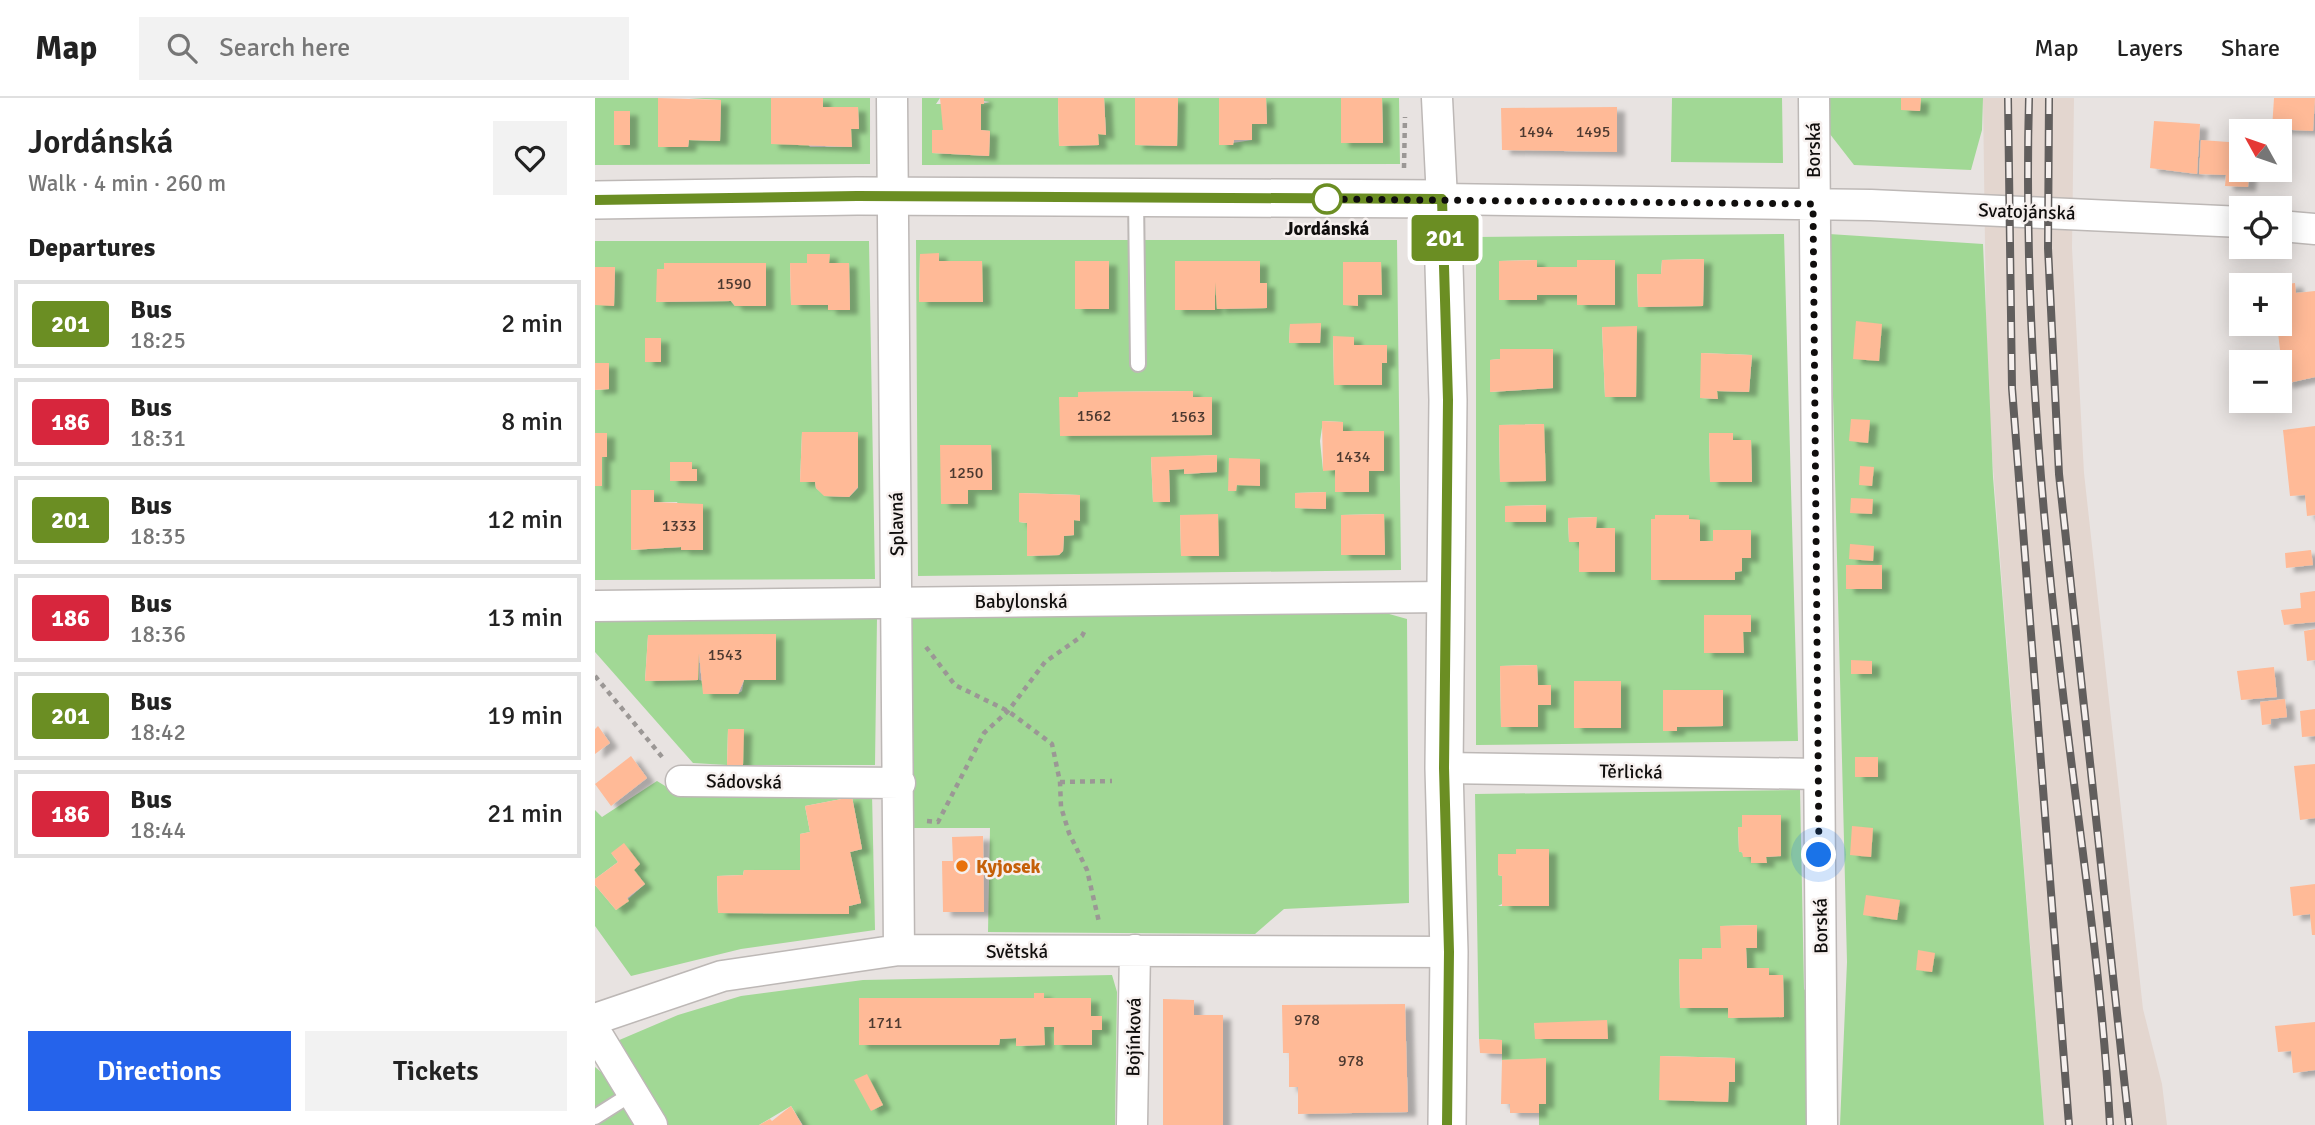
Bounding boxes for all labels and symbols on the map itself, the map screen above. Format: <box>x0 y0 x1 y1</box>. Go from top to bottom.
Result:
north arrow <box>2229 119 2293 182</box>
house number: 1494 <box>1519 122 1554 142</box>
house number: 1495 <box>1576 122 1610 142</box>
street label: Borská <box>1802 122 1826 178</box>
marker: Jordánská <box>1312 184 1342 214</box>
street label: Svatojánská <box>1978 198 2076 226</box>
line badge: 201 <box>1405 215 1485 261</box>
place label: Jordánská <box>1285 217 1370 241</box>
house number: 1590 <box>717 274 751 294</box>
house number: 1562 <box>1077 406 1111 426</box>
house number: 1563 <box>1171 407 1205 427</box>
house number: 1434 <box>1336 447 1371 467</box>
house number: 1250 <box>949 463 983 483</box>
street label: Splavná <box>884 492 910 556</box>
house number: 1333 <box>662 516 696 536</box>
street label: Babylonská <box>974 590 1068 614</box>
house number: 1543 <box>708 645 742 665</box>
street label: Těrlická <box>1599 759 1663 785</box>
street label: Sádovská <box>706 769 782 795</box>
your location <box>1801 837 1836 872</box>
place label: Kyjosek <box>976 855 1041 879</box>
marker: Kyjosek <box>954 858 970 874</box>
street label: Borská <box>1809 898 1833 954</box>
street label: Světská <box>986 940 1048 964</box>
street label: Bojínková <box>1121 997 1147 1077</box>
house number: 978 <box>1294 1010 1320 1030</box>
house number: 1711 <box>868 1013 902 1033</box>
house number: 978 <box>1338 1051 1364 1071</box>

